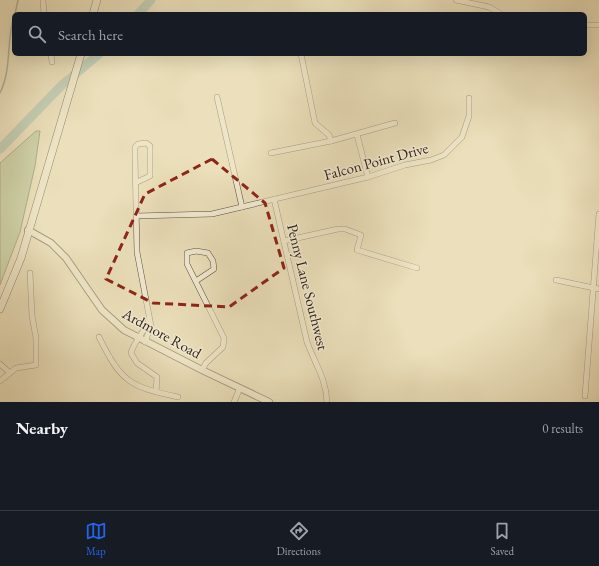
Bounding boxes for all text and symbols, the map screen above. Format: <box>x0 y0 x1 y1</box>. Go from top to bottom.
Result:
search box <box>12 12 587 56</box>
icon: search <box>26 23 48 45</box>
text: Search here <box>58 25 123 44</box>
street label: Falcon Point Drive <box>322 138 430 184</box>
street label: Penny Lane Southwest <box>283 222 333 352</box>
street label: Ardmore Road <box>118 303 205 363</box>
text: Nearby <box>16 417 68 439</box>
text: 0 results <box>542 420 583 437</box>
tab: Map <box>85 520 107 558</box>
tab: Directions <box>277 520 321 558</box>
tab: Saved <box>491 520 514 558</box>

